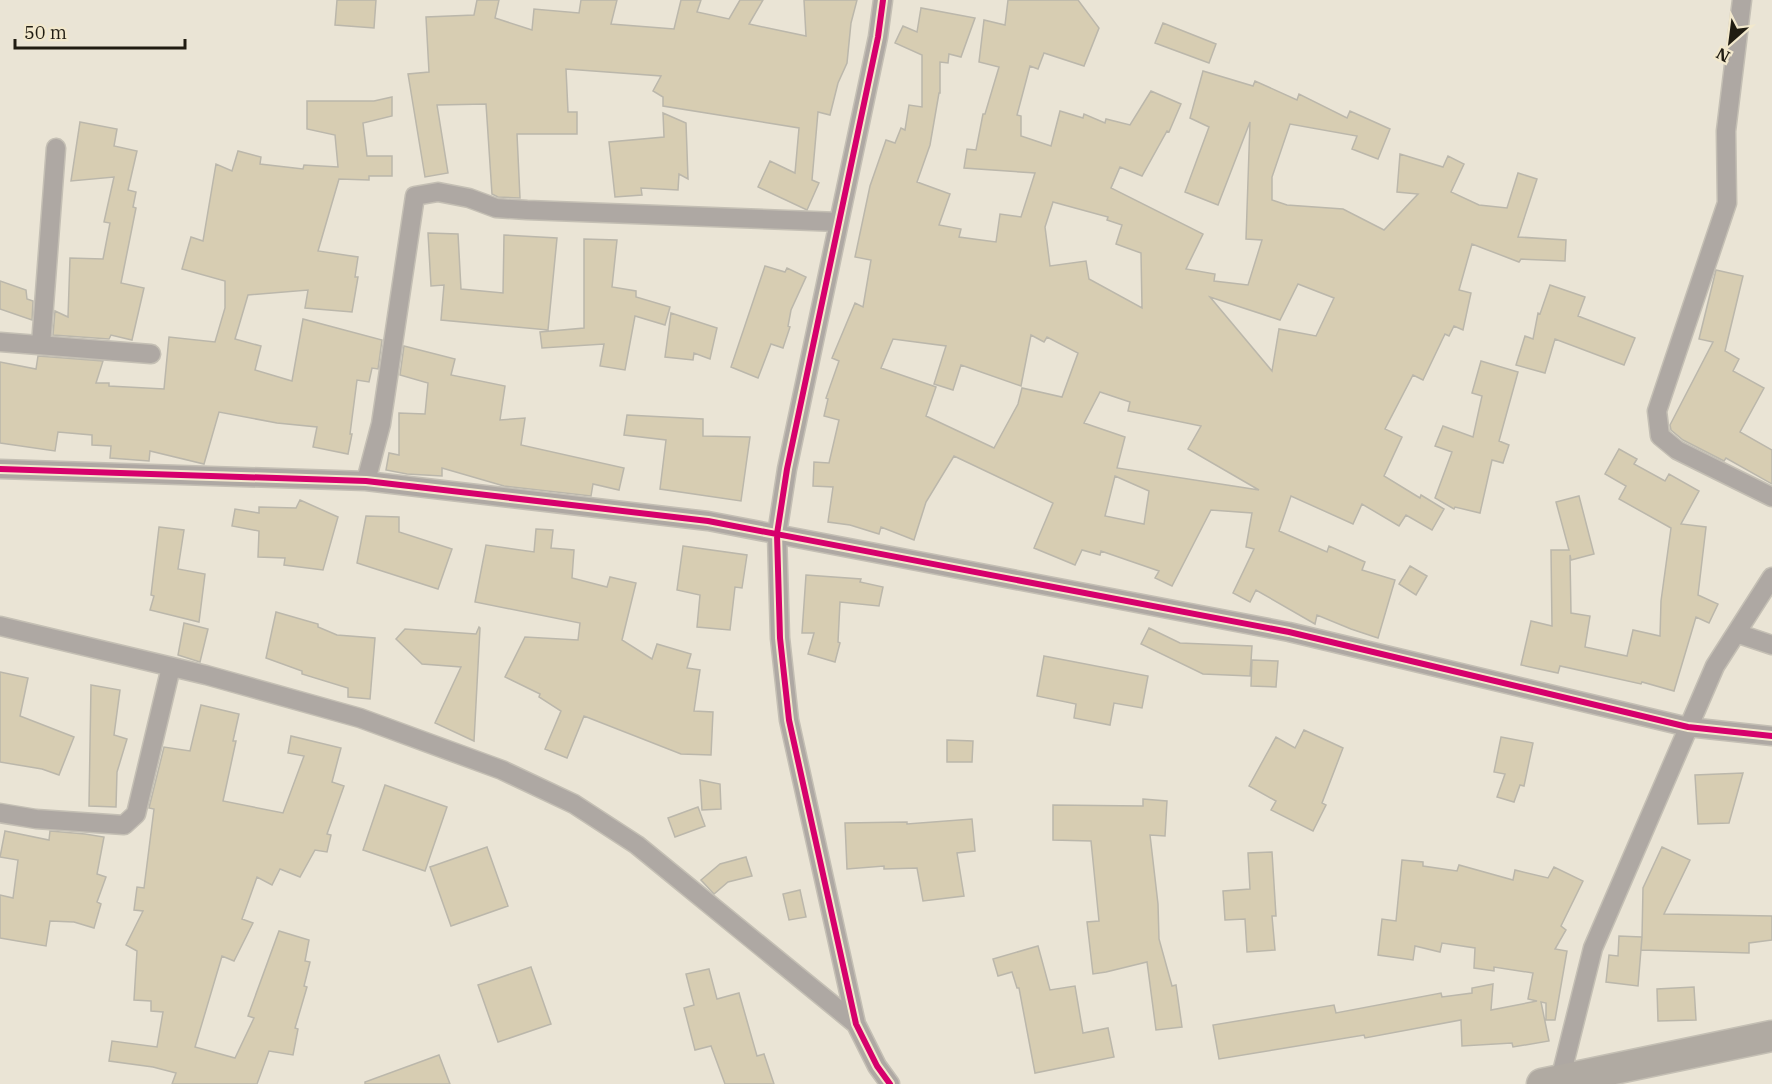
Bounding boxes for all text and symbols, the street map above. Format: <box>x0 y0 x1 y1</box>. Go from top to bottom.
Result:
scale bar <box>15 12 184 50</box>
north arrow <box>1700 12 1760 72</box>
text: 50 m <box>24 21 67 44</box>
text: N <box>1713 43 1733 67</box>

